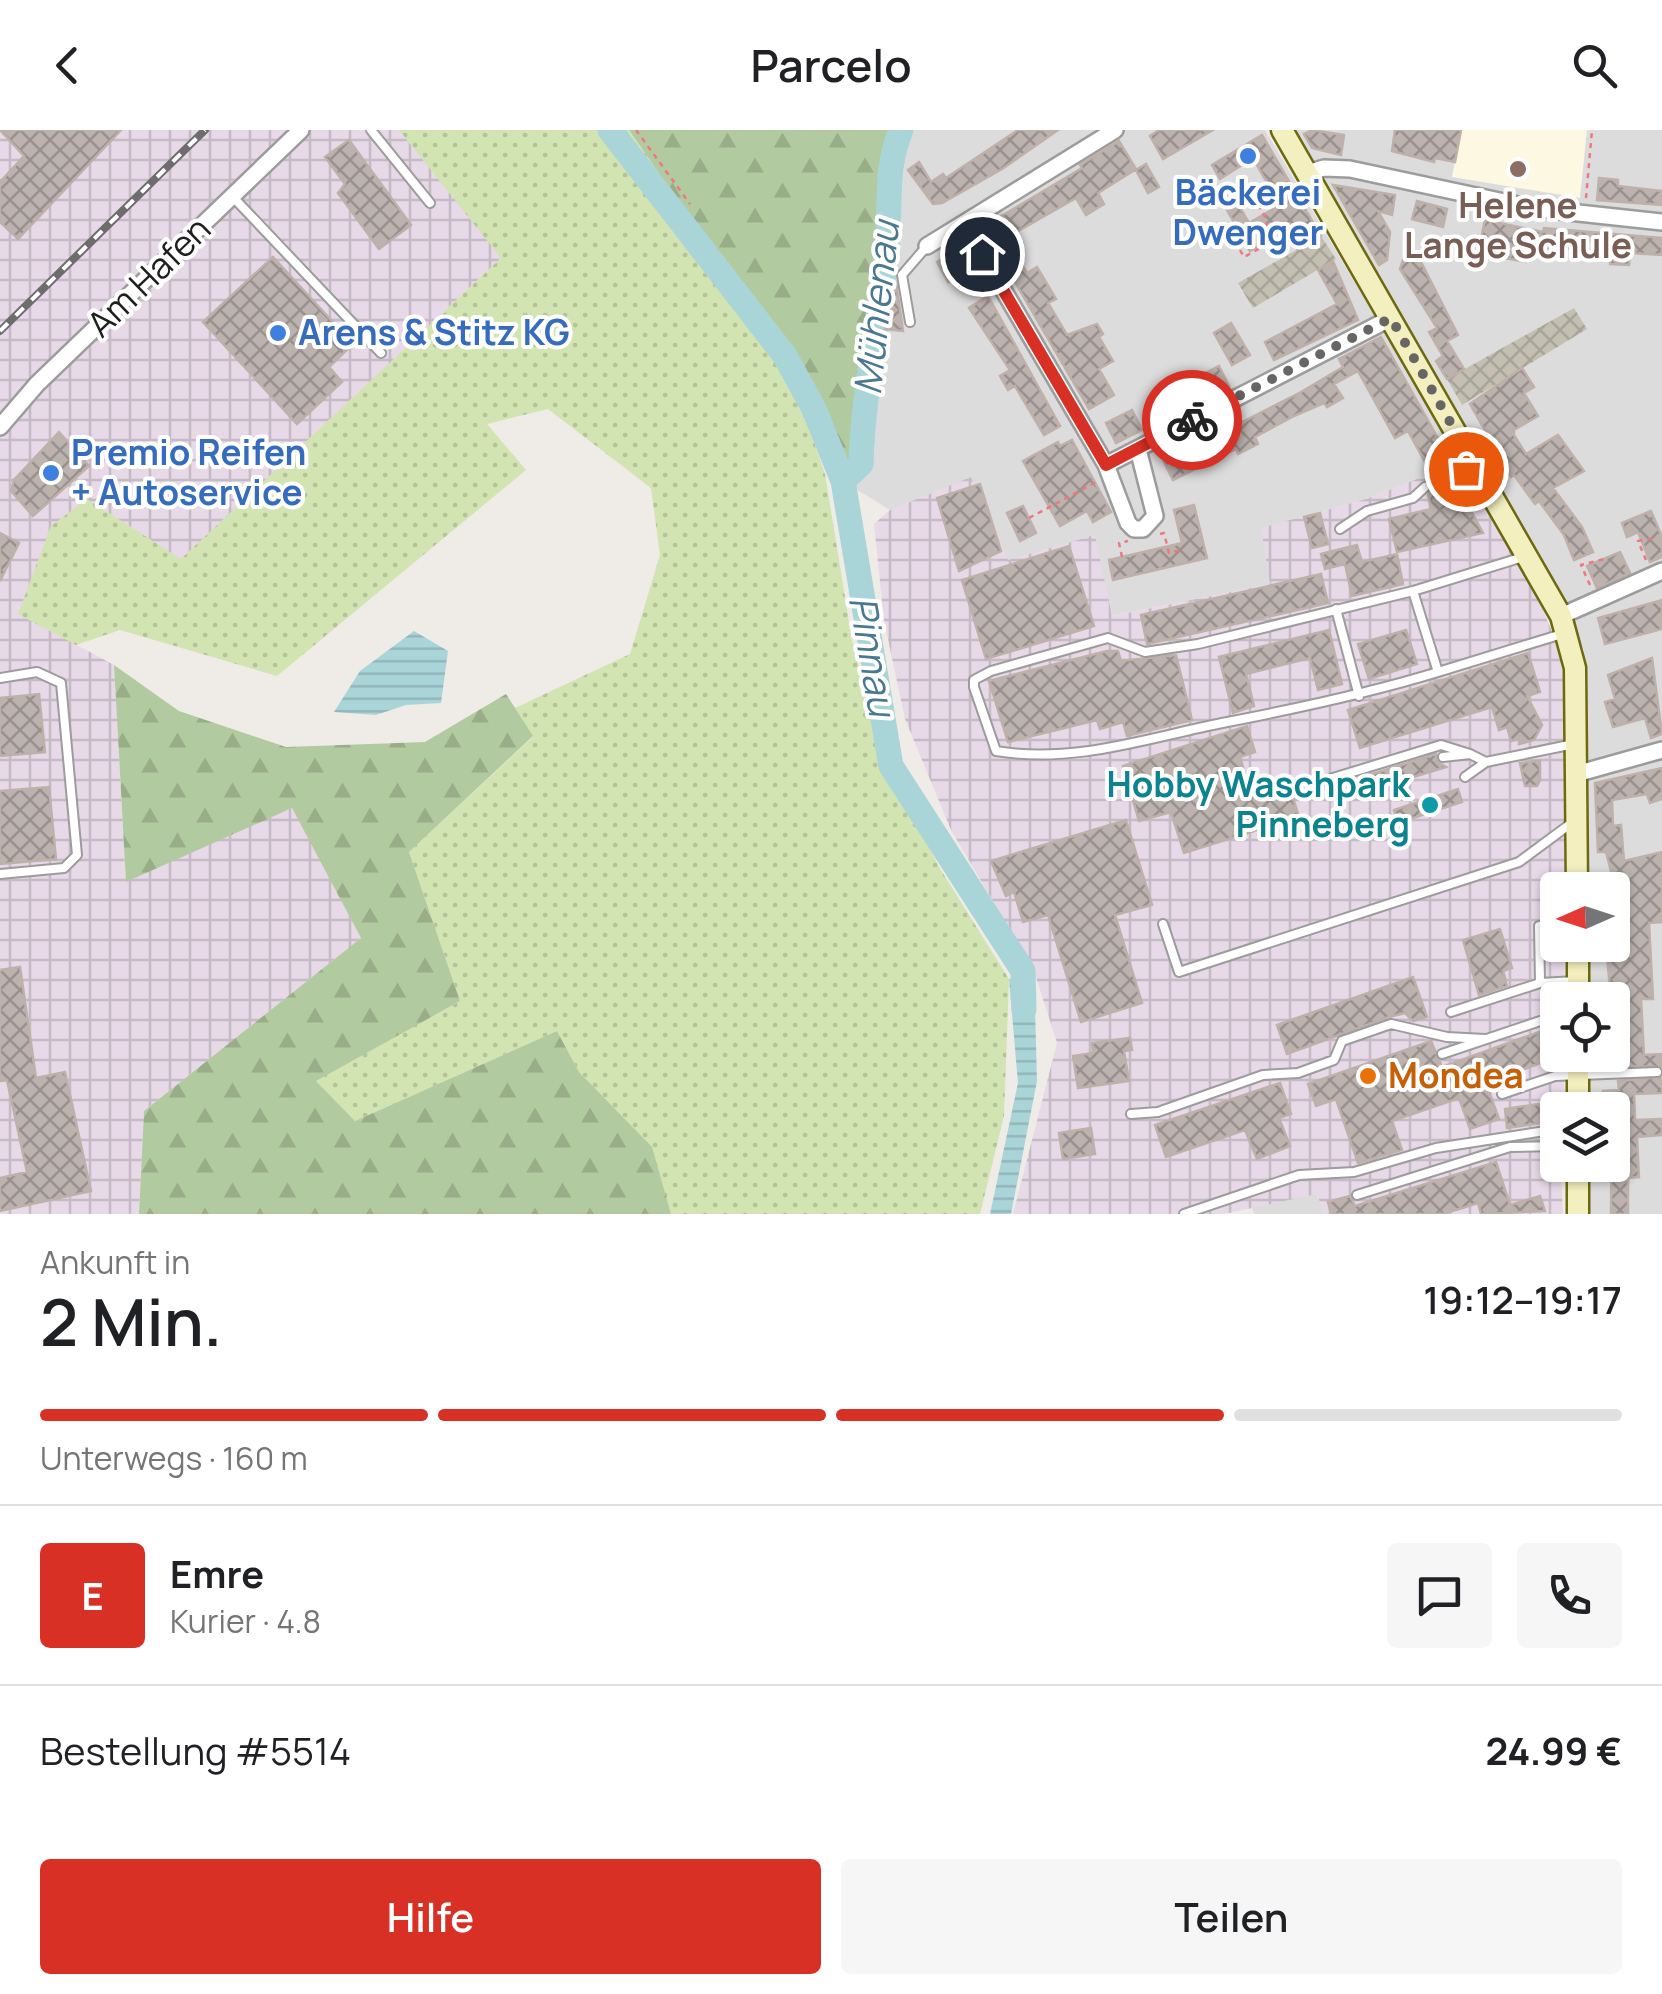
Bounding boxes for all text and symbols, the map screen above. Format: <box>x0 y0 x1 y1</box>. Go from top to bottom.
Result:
text: Parcelo <box>750 34 912 96</box>
icon: back <box>40 38 95 93</box>
icon: search <box>1567 38 1622 93</box>
marker: Bäckerei Dwenger <box>1237 145 1259 167</box>
marker: Helene Lange Schule <box>1507 158 1529 180</box>
place label: Bäckerei Dwenger <box>1173 168 1324 256</box>
place label: Helene Lange Schule <box>1404 181 1632 269</box>
street label: Am Hafen <box>76 205 221 347</box>
pin <box>940 212 1025 297</box>
water label: Mühlenau <box>840 215 910 397</box>
icon: home <box>955 227 1010 282</box>
place label: Arens & Stitz KG <box>298 308 570 356</box>
marker: Arens & Stitz KG <box>267 322 289 344</box>
courier <box>1142 370 1242 470</box>
icon: bike <box>1165 393 1220 448</box>
pin <box>1424 427 1509 512</box>
place label: Premio Reifen + Autoservice <box>71 428 306 516</box>
icon: bag <box>1439 442 1494 497</box>
marker: Premio Reifen + Autoservice <box>40 462 62 484</box>
water label: Pinnau <box>838 592 911 723</box>
place label: Hobby Waschpark Pinneberg <box>1106 760 1411 848</box>
marker: Hobby Waschpark Pinneberg <box>1419 794 1441 816</box>
north arrow <box>1540 872 1630 962</box>
map controls <box>1540 872 1630 1182</box>
button: locate <box>1540 982 1630 1072</box>
place label: Mondea <box>1388 1051 1524 1099</box>
marker: Mondea <box>1357 1065 1379 1087</box>
button: layers <box>1540 1092 1630 1182</box>
text: Ankunft in <box>40 1240 190 1284</box>
text: 19:12–19:17 <box>1423 1273 1622 1325</box>
text: 2 Min. <box>40 1277 222 1366</box>
text: Unterwegs · 160 m <box>40 1436 308 1480</box>
button: chat <box>1387 1543 1492 1648</box>
button: phone <box>1517 1543 1622 1648</box>
text: Emre <box>170 1547 264 1599</box>
text: E <box>81 1569 104 1621</box>
text: Kurier · 4.8 <box>170 1599 321 1643</box>
text: Bestellung #5514 <box>40 1724 351 1776</box>
text: 24.99 € <box>1485 1724 1622 1776</box>
button: Hilfe <box>40 1859 821 1974</box>
button: Teilen <box>841 1859 1622 1974</box>

